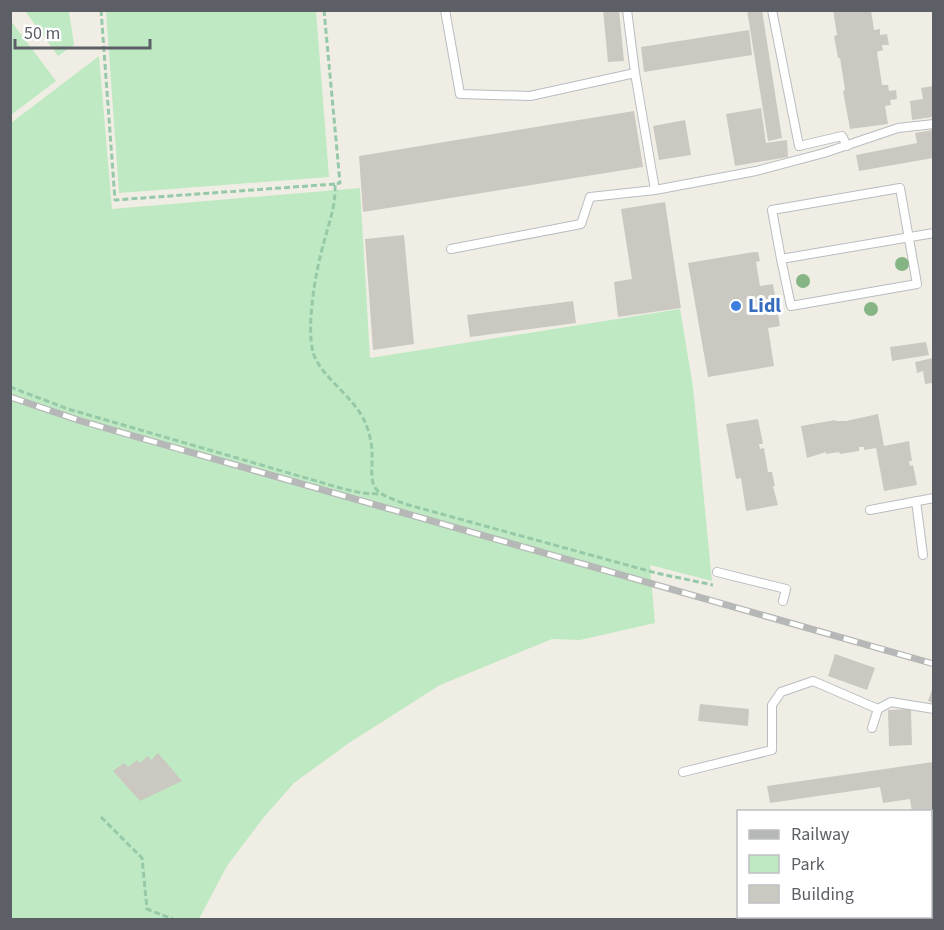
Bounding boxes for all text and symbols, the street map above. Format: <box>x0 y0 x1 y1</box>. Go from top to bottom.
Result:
scale bar <box>15 12 150 50</box>
text: 50 m <box>24 21 60 46</box>
place label: Lidl <box>748 292 781 320</box>
marker: Lidl <box>729 299 743 313</box>
legend <box>737 810 932 918</box>
text: Railway <box>791 822 850 847</box>
text: Park <box>791 852 825 877</box>
text: Building <box>791 882 854 907</box>

